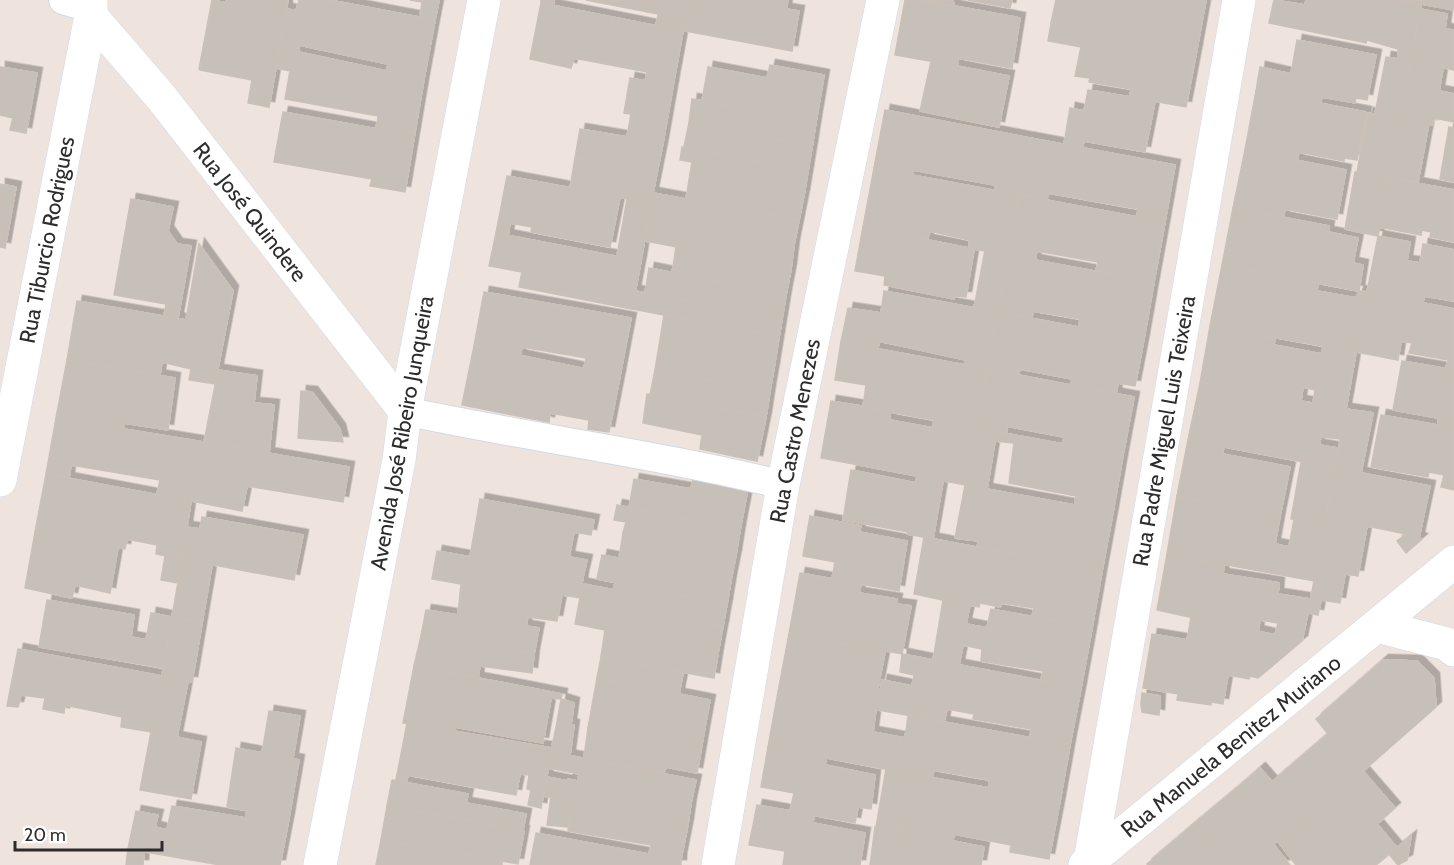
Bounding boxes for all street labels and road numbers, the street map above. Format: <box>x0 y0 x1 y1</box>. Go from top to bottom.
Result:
street label: Rua Tiburcio Rodrigues <box>14 134 80 346</box>
street label: Rua José Quindere <box>187 137 313 287</box>
street label: Avenida José Ribeiro Junqueira <box>365 293 440 572</box>
street label: Rua Padre Miguel Luis Teixeira <box>1127 293 1201 569</box>
street label: Rua Castro Menezes <box>764 336 826 526</box>
street label: Rua Manuela Benitez Muriano <box>1116 649 1346 843</box>

